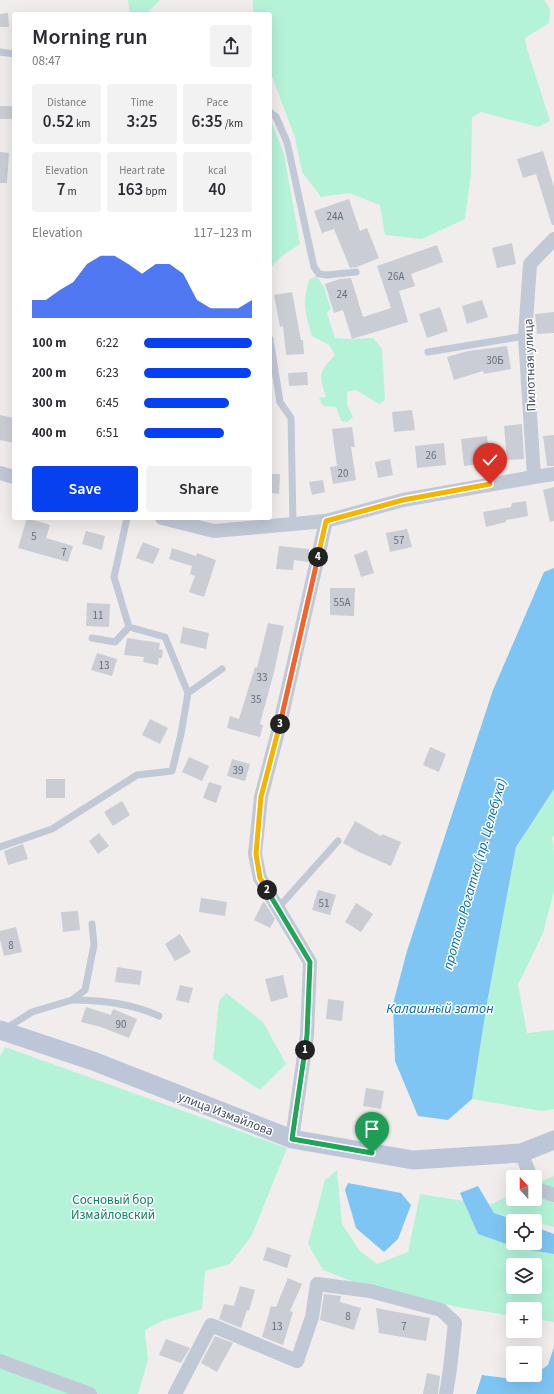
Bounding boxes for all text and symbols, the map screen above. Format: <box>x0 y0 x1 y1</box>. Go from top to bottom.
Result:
text: Morning run <box>32 21 148 53</box>
button: share <box>210 25 252 67</box>
text: 08:47 <box>32 52 61 70</box>
text: Distance <box>47 95 86 110</box>
text: Time <box>130 95 154 110</box>
text: Pace <box>207 95 228 110</box>
text: 0.52 <box>43 110 74 134</box>
text: 3:25 <box>127 110 157 134</box>
text: 6:35 <box>192 110 222 134</box>
text: km <box>74 116 90 131</box>
text: /km <box>222 116 243 131</box>
text: Elevation <box>45 163 88 178</box>
text: Heart rate <box>119 163 165 178</box>
text: kcal <box>208 163 227 178</box>
text: 7 <box>57 178 65 202</box>
text: 163 <box>117 178 143 202</box>
text: 40 <box>209 178 226 202</box>
text: m <box>65 184 77 199</box>
text: bpm <box>143 184 167 199</box>
house number: 24А <box>327 209 343 224</box>
text: Elevation <box>32 224 83 242</box>
text: 117–123 m <box>194 224 252 242</box>
house number: 26А <box>388 269 404 284</box>
house number: 24 <box>337 287 348 302</box>
street label: Пилотная улица <box>519 318 541 412</box>
text: 100 m <box>32 334 66 352</box>
text: 6:22 <box>96 334 119 352</box>
house number: 30Б <box>486 353 504 368</box>
text: 200 m <box>32 364 66 382</box>
text: 6:23 <box>96 364 119 382</box>
text: 300 m <box>32 394 66 412</box>
text: 6:45 <box>96 394 119 412</box>
text: 400 m <box>32 424 66 442</box>
text: 6:51 <box>96 424 119 442</box>
pin <box>473 443 507 484</box>
house number: 26 <box>426 448 437 463</box>
icon: check <box>479 449 501 471</box>
button: Save <box>32 466 138 512</box>
button: Share <box>146 466 252 512</box>
house number: 20 <box>338 466 348 481</box>
house number: 5 <box>31 529 37 544</box>
house number: 57 <box>394 533 404 548</box>
house number: 7 <box>61 545 67 560</box>
pin: 4 <box>308 547 328 567</box>
text: 4 <box>315 549 321 564</box>
house number: 55А <box>334 595 350 610</box>
house number: 11 <box>93 608 103 623</box>
house number: 13 <box>99 658 109 673</box>
house number: 33 <box>257 670 267 685</box>
house number: 35 <box>251 692 261 707</box>
pin: 3 <box>270 714 290 734</box>
text: 3 <box>277 716 283 731</box>
house number: 39 <box>233 763 243 778</box>
water label: протока Рогатка (пр. Целебуха) <box>438 776 512 972</box>
pin: 2 <box>257 880 277 900</box>
text: 2 <box>264 882 270 897</box>
house number: 51 <box>319 896 329 911</box>
house number: 8 <box>8 938 14 953</box>
water label: Калашный затон <box>386 999 494 1019</box>
house number: 90 <box>116 1017 126 1032</box>
pin: 1 <box>295 1040 315 1060</box>
text: 1 <box>302 1042 308 1057</box>
street label: улица Измайлова <box>176 1088 276 1140</box>
pin <box>355 1112 389 1153</box>
icon: arrive <box>361 1118 383 1140</box>
north arrow <box>506 1170 542 1206</box>
map controls <box>506 1170 542 1382</box>
park label: Сосновый бор Измайловский <box>71 1191 155 1224</box>
button: locate <box>506 1214 542 1250</box>
button: layers <box>506 1258 542 1294</box>
button: + <box>506 1302 542 1338</box>
house number: 8 <box>345 1309 351 1324</box>
house number: 13 <box>272 1319 282 1334</box>
house number: 7 <box>401 1319 407 1334</box>
button: − <box>506 1346 542 1382</box>

